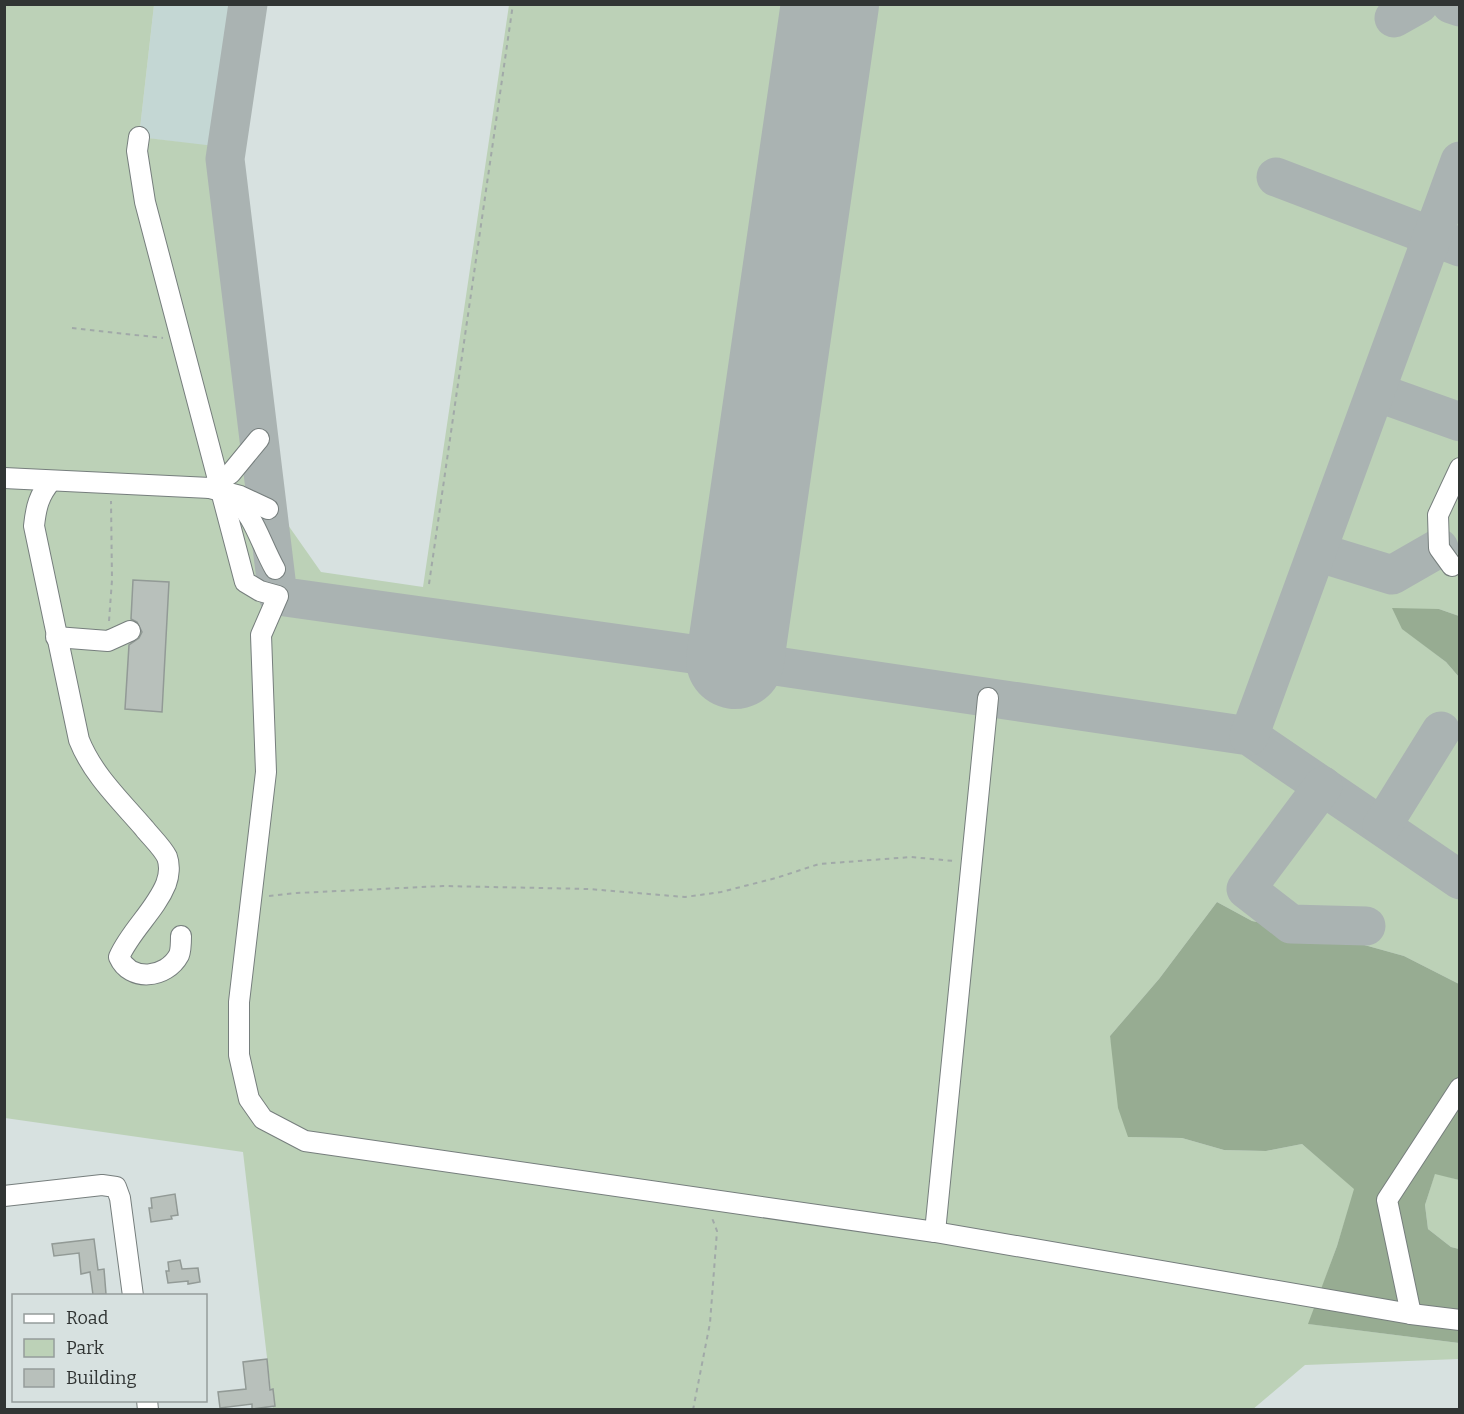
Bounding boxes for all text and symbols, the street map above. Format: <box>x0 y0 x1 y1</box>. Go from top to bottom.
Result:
legend <box>12 1294 207 1402</box>
text: Road <box>66 1307 109 1329</box>
text: Park <box>66 1337 105 1359</box>
text: Building <box>66 1367 137 1389</box>

